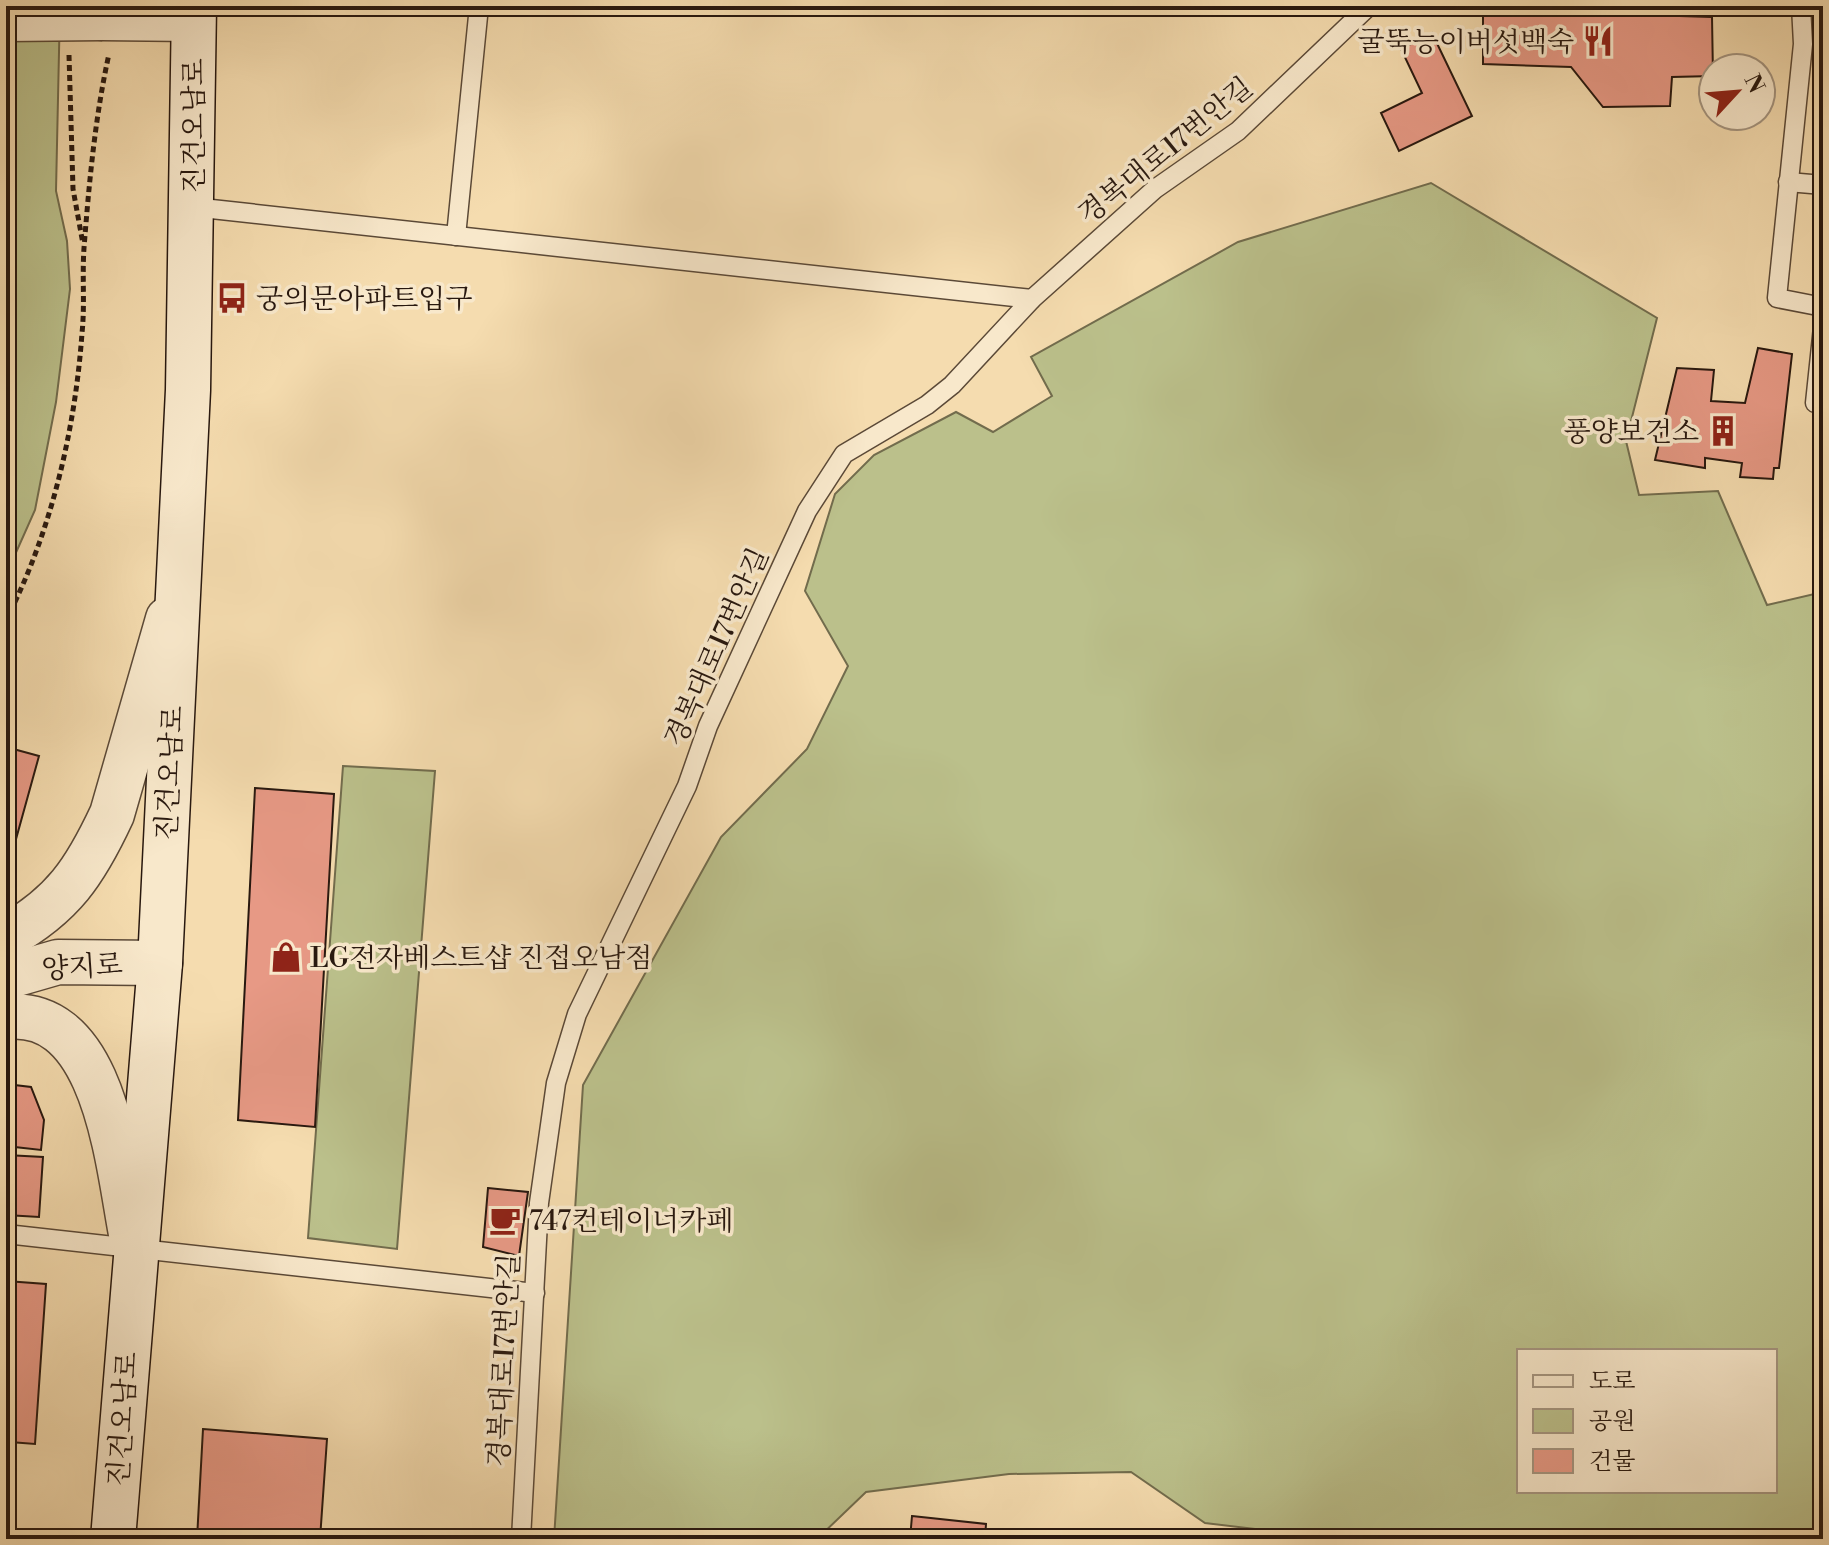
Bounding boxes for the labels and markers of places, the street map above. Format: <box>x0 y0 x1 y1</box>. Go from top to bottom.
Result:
restaurant icon: 굴뚝능이버섯백숙 <box>1581 24 1615 58</box>
place label: 굴뚝능이버섯백숙 <box>1358 25 1574 60</box>
bus stop icon: 궁의문아파트입구 <box>215 281 249 315</box>
place label: 궁의문아파트입구 <box>256 282 472 317</box>
building icon: 풍양보건소 <box>1706 414 1740 448</box>
place label: 풍양보건소 <box>1564 415 1699 450</box>
shop icon: LG전자베스트샵 진접오남점 <box>269 940 303 974</box>
place label: LG전자베스트샵 진접오남점 <box>310 941 652 976</box>
cafe icon: 747컨테이너카페 <box>488 1203 522 1237</box>
place label: 747컨테이너카페 <box>529 1204 734 1239</box>

